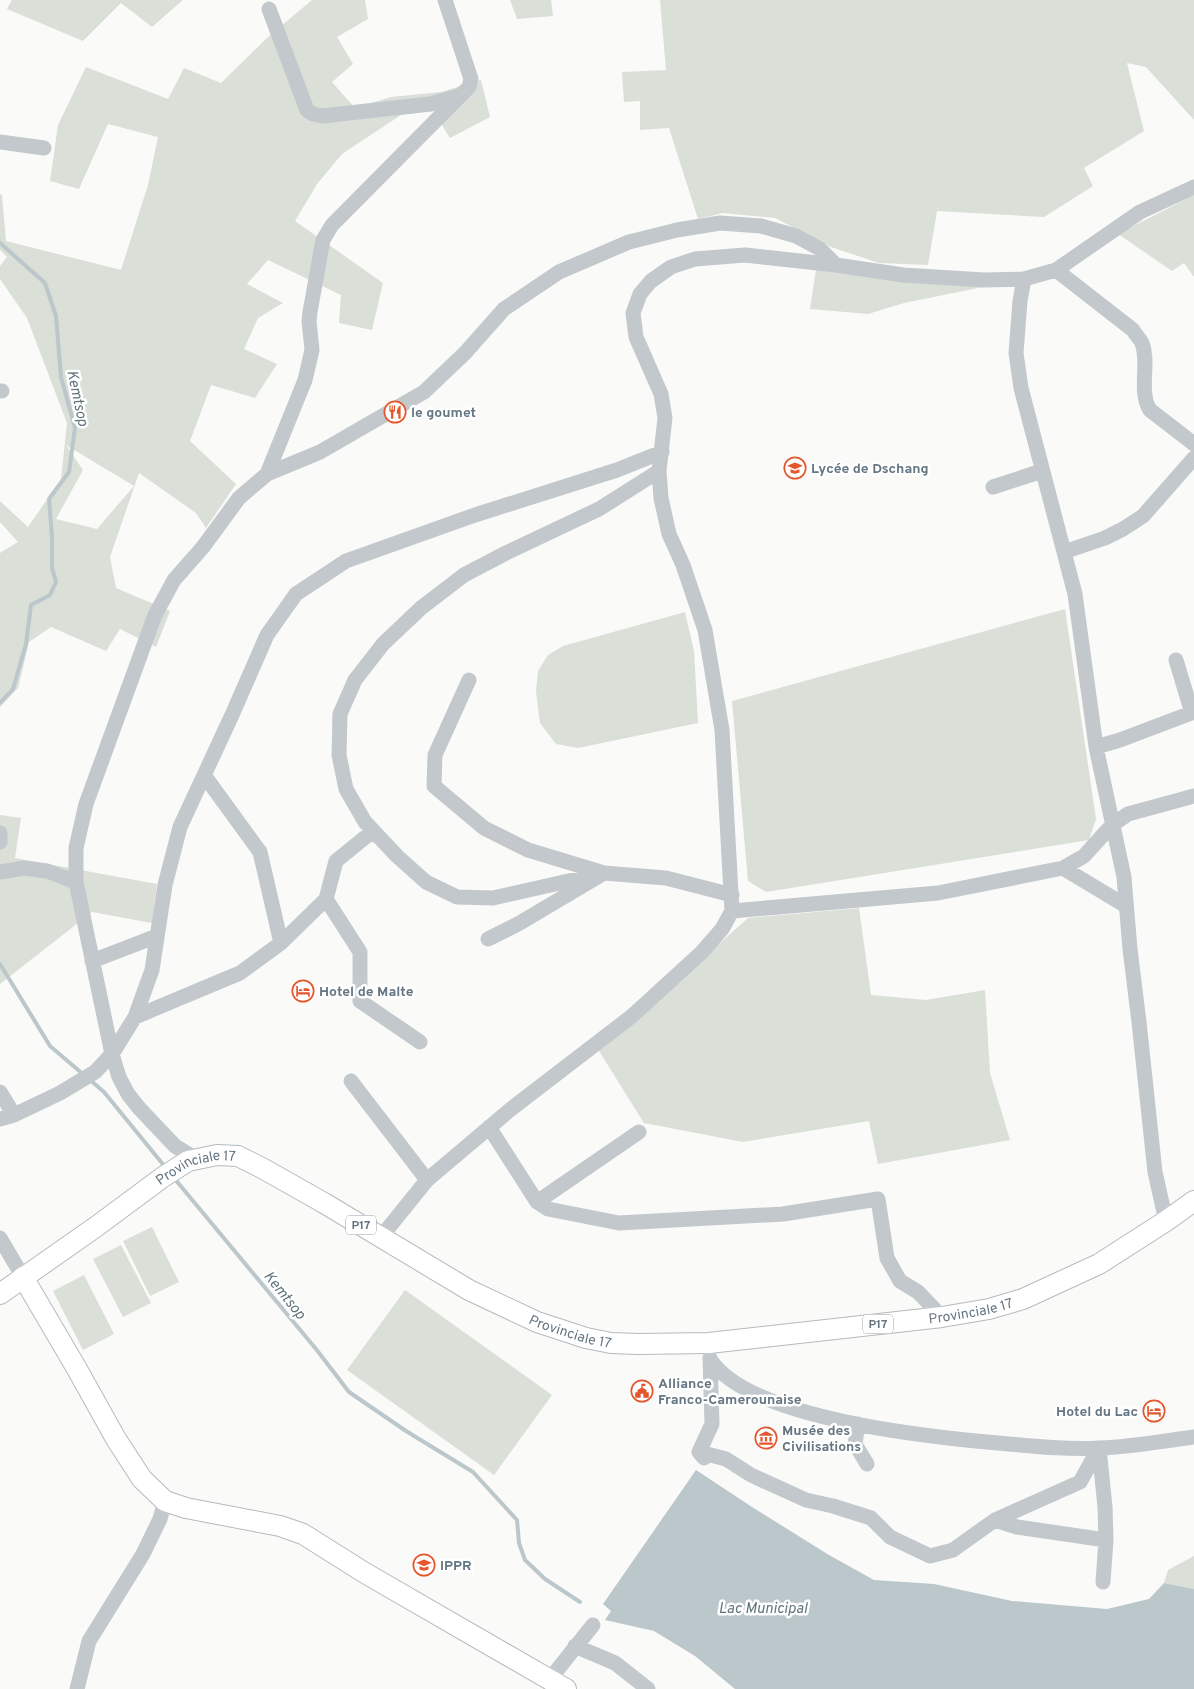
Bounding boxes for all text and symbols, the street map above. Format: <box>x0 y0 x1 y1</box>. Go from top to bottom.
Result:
water label: Kemtsop <box>61 369 92 429</box>
restaurant icon: le goumet <box>383 400 407 424</box>
place label: le goumet <box>411 405 476 422</box>
school or university icon: Lycée de Dschang <box>783 456 807 480</box>
place label: Lycée de Dschang <box>811 461 929 478</box>
hotel icon: Hotel de Malte <box>291 979 315 1003</box>
place label: Hotel de Malte <box>319 984 414 1001</box>
street label: Provinciale 17 <box>153 1148 236 1189</box>
road number: P17 <box>346 1216 376 1234</box>
water label: Kemtsop <box>259 1268 310 1325</box>
street label: Provinciale 17 <box>928 1295 1015 1328</box>
street label: Provinciale 17 <box>526 1312 613 1353</box>
road number: P17 <box>863 1315 893 1334</box>
place label: Alliance Franco-Camerounaise <box>658 1376 802 1409</box>
public building icon: Alliance Franco-Camerounaise <box>630 1379 654 1403</box>
hotel icon: Hotel du Lac <box>1142 1399 1166 1423</box>
place label: Hotel du Lac <box>1056 1404 1138 1421</box>
place label: Musée des Civilisations <box>782 1423 861 1456</box>
museum icon: Musée des Civilisations <box>754 1426 778 1450</box>
school or university icon: IPPR <box>412 1553 436 1577</box>
place label: IPPR <box>440 1558 472 1575</box>
water label: Lac Municipal <box>719 1600 809 1619</box>

